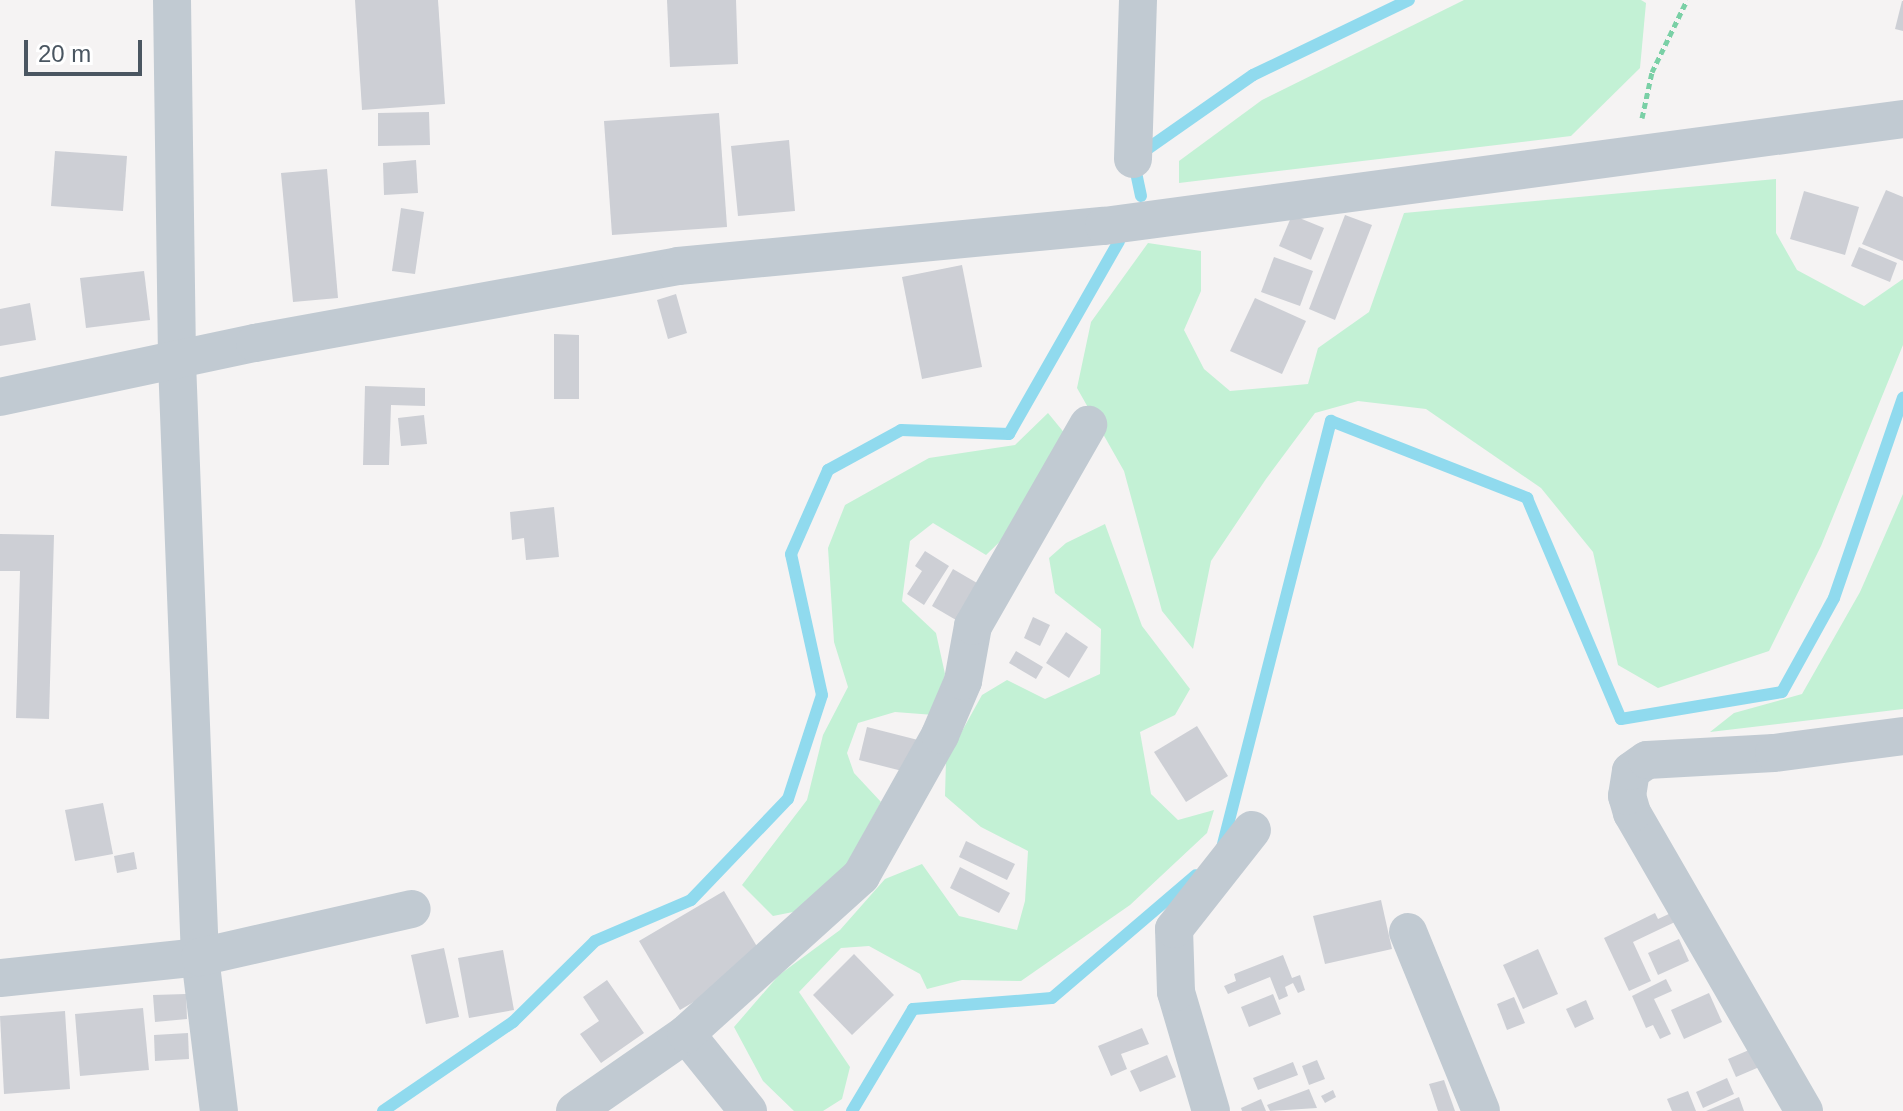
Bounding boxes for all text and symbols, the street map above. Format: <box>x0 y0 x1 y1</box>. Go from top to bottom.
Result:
scale bar <box>28 24 146 74</box>
text: 20 m <box>38 40 91 67</box>

